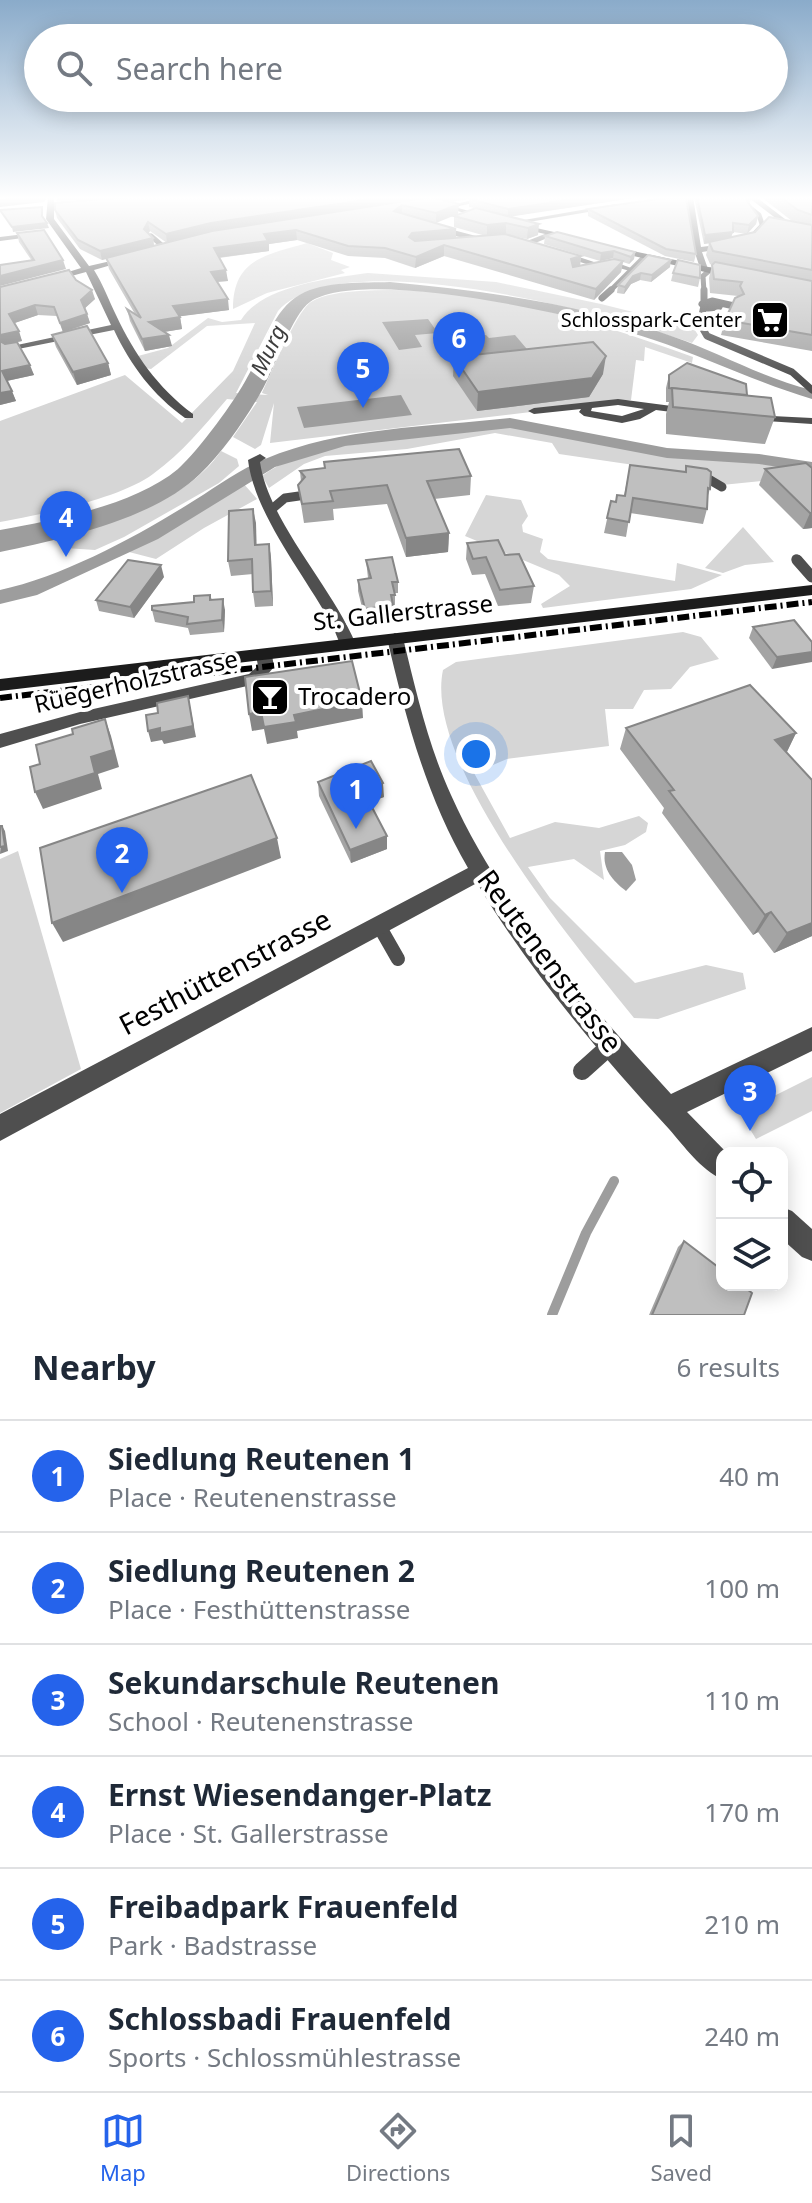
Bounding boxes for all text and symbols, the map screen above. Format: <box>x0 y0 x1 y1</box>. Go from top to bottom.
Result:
search box <box>24 24 788 112</box>
icon: search <box>52 46 96 90</box>
text: Search here <box>116 48 283 89</box>
supermarket icon: Schlosspark-Center <box>749 299 791 341</box>
place label: Schlosspark-Center <box>561 306 742 333</box>
pin: 6 <box>433 312 485 378</box>
water label: Murg <box>242 319 292 380</box>
pin: 5 <box>337 342 389 408</box>
pin: 4 <box>40 491 92 557</box>
street label: St. Gallerstrasse <box>311 586 495 637</box>
street label: Rüegerholzstrasse <box>31 641 241 720</box>
bar icon: Trocadero <box>249 676 291 718</box>
place label: Trocadero <box>298 679 411 712</box>
your location <box>456 734 496 774</box>
pin: 1 <box>330 763 382 829</box>
pin: 2 <box>96 827 148 893</box>
street label: Reutenenstrasse <box>470 861 632 1060</box>
street label: Festhüttenstrasse <box>112 899 337 1043</box>
pin: 3 <box>724 1065 776 1131</box>
map controls <box>716 1147 788 1291</box>
button: locate <box>716 1147 788 1219</box>
button: layers <box>716 1219 788 1291</box>
text: Nearby <box>32 1344 156 1390</box>
text: 6 results <box>676 1349 780 1385</box>
text: Siedlung Reutenen 1 <box>108 1438 415 1479</box>
text: 1 <box>51 1458 65 1494</box>
text: 40 m <box>719 1458 780 1494</box>
text: Place · Reutenenstrasse <box>108 1479 397 1515</box>
text: Siedlung Reutenen 2 <box>108 1550 415 1591</box>
text: 2 <box>51 1570 65 1606</box>
text: 100 m <box>704 1570 780 1606</box>
text: Place · Festhüttenstrasse <box>108 1591 411 1627</box>
text: Sekundarschule Reutenen <box>108 1662 500 1703</box>
text: 3 <box>51 1682 65 1718</box>
text: 110 m <box>704 1682 780 1718</box>
text: School · Reutenenstrasse <box>108 1703 413 1739</box>
text: Ernst Wiesendanger-Platz <box>108 1774 492 1815</box>
text: 4 <box>51 1794 65 1830</box>
text: 170 m <box>704 1794 780 1830</box>
text: Place · St. Gallerstrasse <box>108 1815 389 1851</box>
text: Freibadpark Frauenfeld <box>108 1886 458 1927</box>
text: 5 <box>51 1906 65 1942</box>
text: 210 m <box>704 1906 780 1942</box>
text: Park · Badstrasse <box>108 1927 317 1963</box>
text: Schlossbadi Frauenfeld <box>108 1998 452 2039</box>
text: 6 <box>51 2018 65 2054</box>
text: 240 m <box>704 2018 780 2054</box>
text: Sports · Schlossmühlestrasse <box>108 2039 461 2075</box>
tab: Map <box>100 2109 146 2187</box>
tab: Directions <box>346 2109 450 2187</box>
tab: Saved <box>650 2109 712 2187</box>

